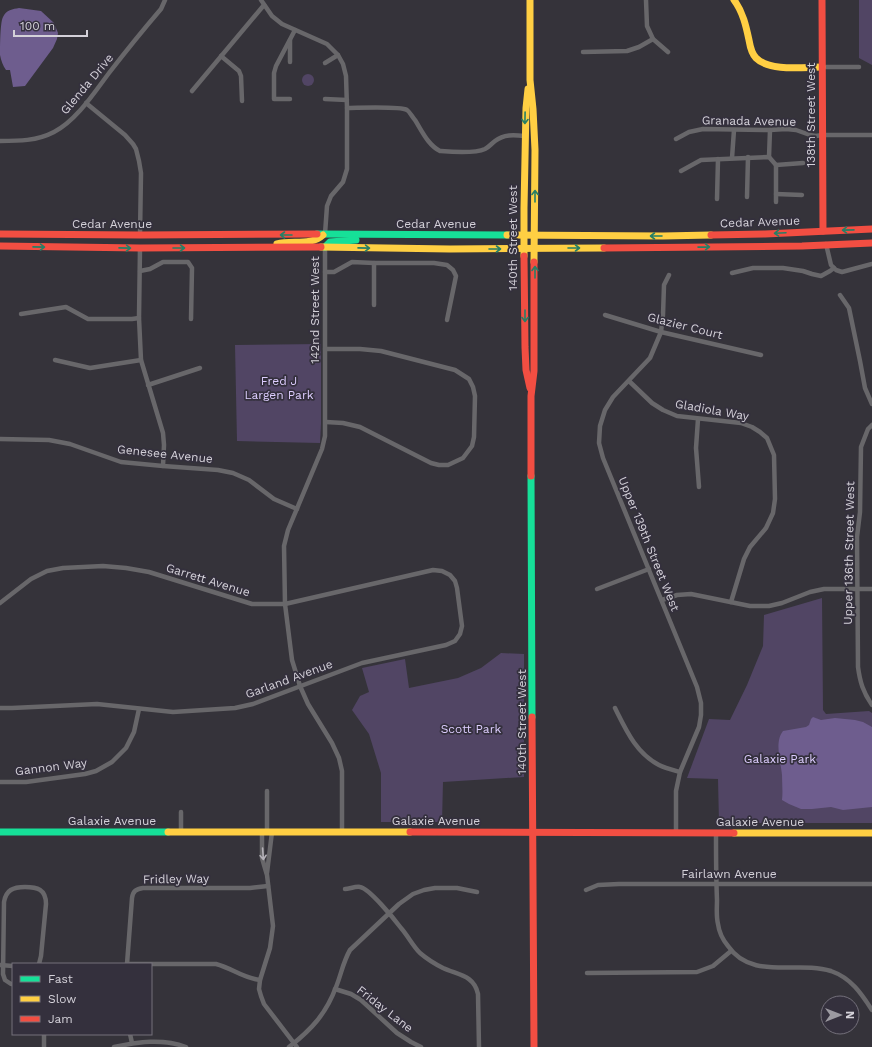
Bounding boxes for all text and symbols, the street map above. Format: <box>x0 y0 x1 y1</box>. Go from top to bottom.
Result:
scale bar <box>14 12 87 38</box>
text: 100 m <box>20 19 55 33</box>
street label: Glenda Drive <box>58 51 116 117</box>
street label: 138th Street West <box>804 63 818 167</box>
one-way arrow <box>522 111 529 124</box>
street label: Granada Avenue <box>702 113 796 129</box>
street label: 140th Street West <box>506 185 520 291</box>
one-way arrow <box>531 190 539 203</box>
street label: Cedar Avenue <box>720 214 800 230</box>
street label: Cedar Avenue <box>72 217 152 231</box>
street label: Cedar Avenue <box>396 217 476 231</box>
one-way arrow <box>842 226 855 234</box>
one-way arrow <box>774 230 787 237</box>
one-way arrow <box>280 231 293 239</box>
one-way arrow <box>650 232 663 240</box>
one-way arrow <box>32 243 45 250</box>
one-way arrow <box>697 243 710 251</box>
one-way arrow <box>118 244 131 251</box>
one-way arrow <box>172 244 185 252</box>
one-way arrow <box>357 244 370 252</box>
one-way arrow <box>567 244 580 252</box>
one-way arrow <box>488 245 501 253</box>
street label: 142nd Street West <box>308 256 322 364</box>
one-way arrow <box>531 266 539 279</box>
one-way arrow <box>521 309 528 322</box>
street label: Glazier Court <box>646 310 724 342</box>
park label: Fred J Largen Park <box>244 374 314 402</box>
street label: Gladiola Way <box>674 397 751 424</box>
street label: Genesee Avenue <box>116 442 214 466</box>
street label: Upper 139th Street West <box>616 475 682 613</box>
street label: Upper 136th Street West <box>841 481 857 625</box>
street label: Garrett Avenue <box>164 561 252 599</box>
street label: Garland Avenue <box>243 657 335 701</box>
street label: 140th Street West <box>515 669 529 775</box>
park label: Scott Park <box>441 722 502 736</box>
park label: Galaxie Park <box>744 752 816 766</box>
street label: Gannon Way <box>14 756 89 778</box>
street label: Galaxie Avenue <box>68 814 156 828</box>
street label: Galaxie Avenue <box>392 814 480 828</box>
street label: Galaxie Avenue <box>716 815 804 829</box>
one-way arrow <box>259 847 266 860</box>
street label: Fairlawn Avenue <box>681 867 777 881</box>
street label: Fridley Way <box>143 871 210 887</box>
legend <box>12 963 152 1035</box>
text: Fast <box>48 972 73 986</box>
street label: Friday Lane <box>354 983 416 1035</box>
text: Slow <box>48 992 76 1006</box>
north arrow <box>820 995 860 1035</box>
text: N <box>843 1011 856 1019</box>
text: Jam <box>48 1012 73 1026</box>

